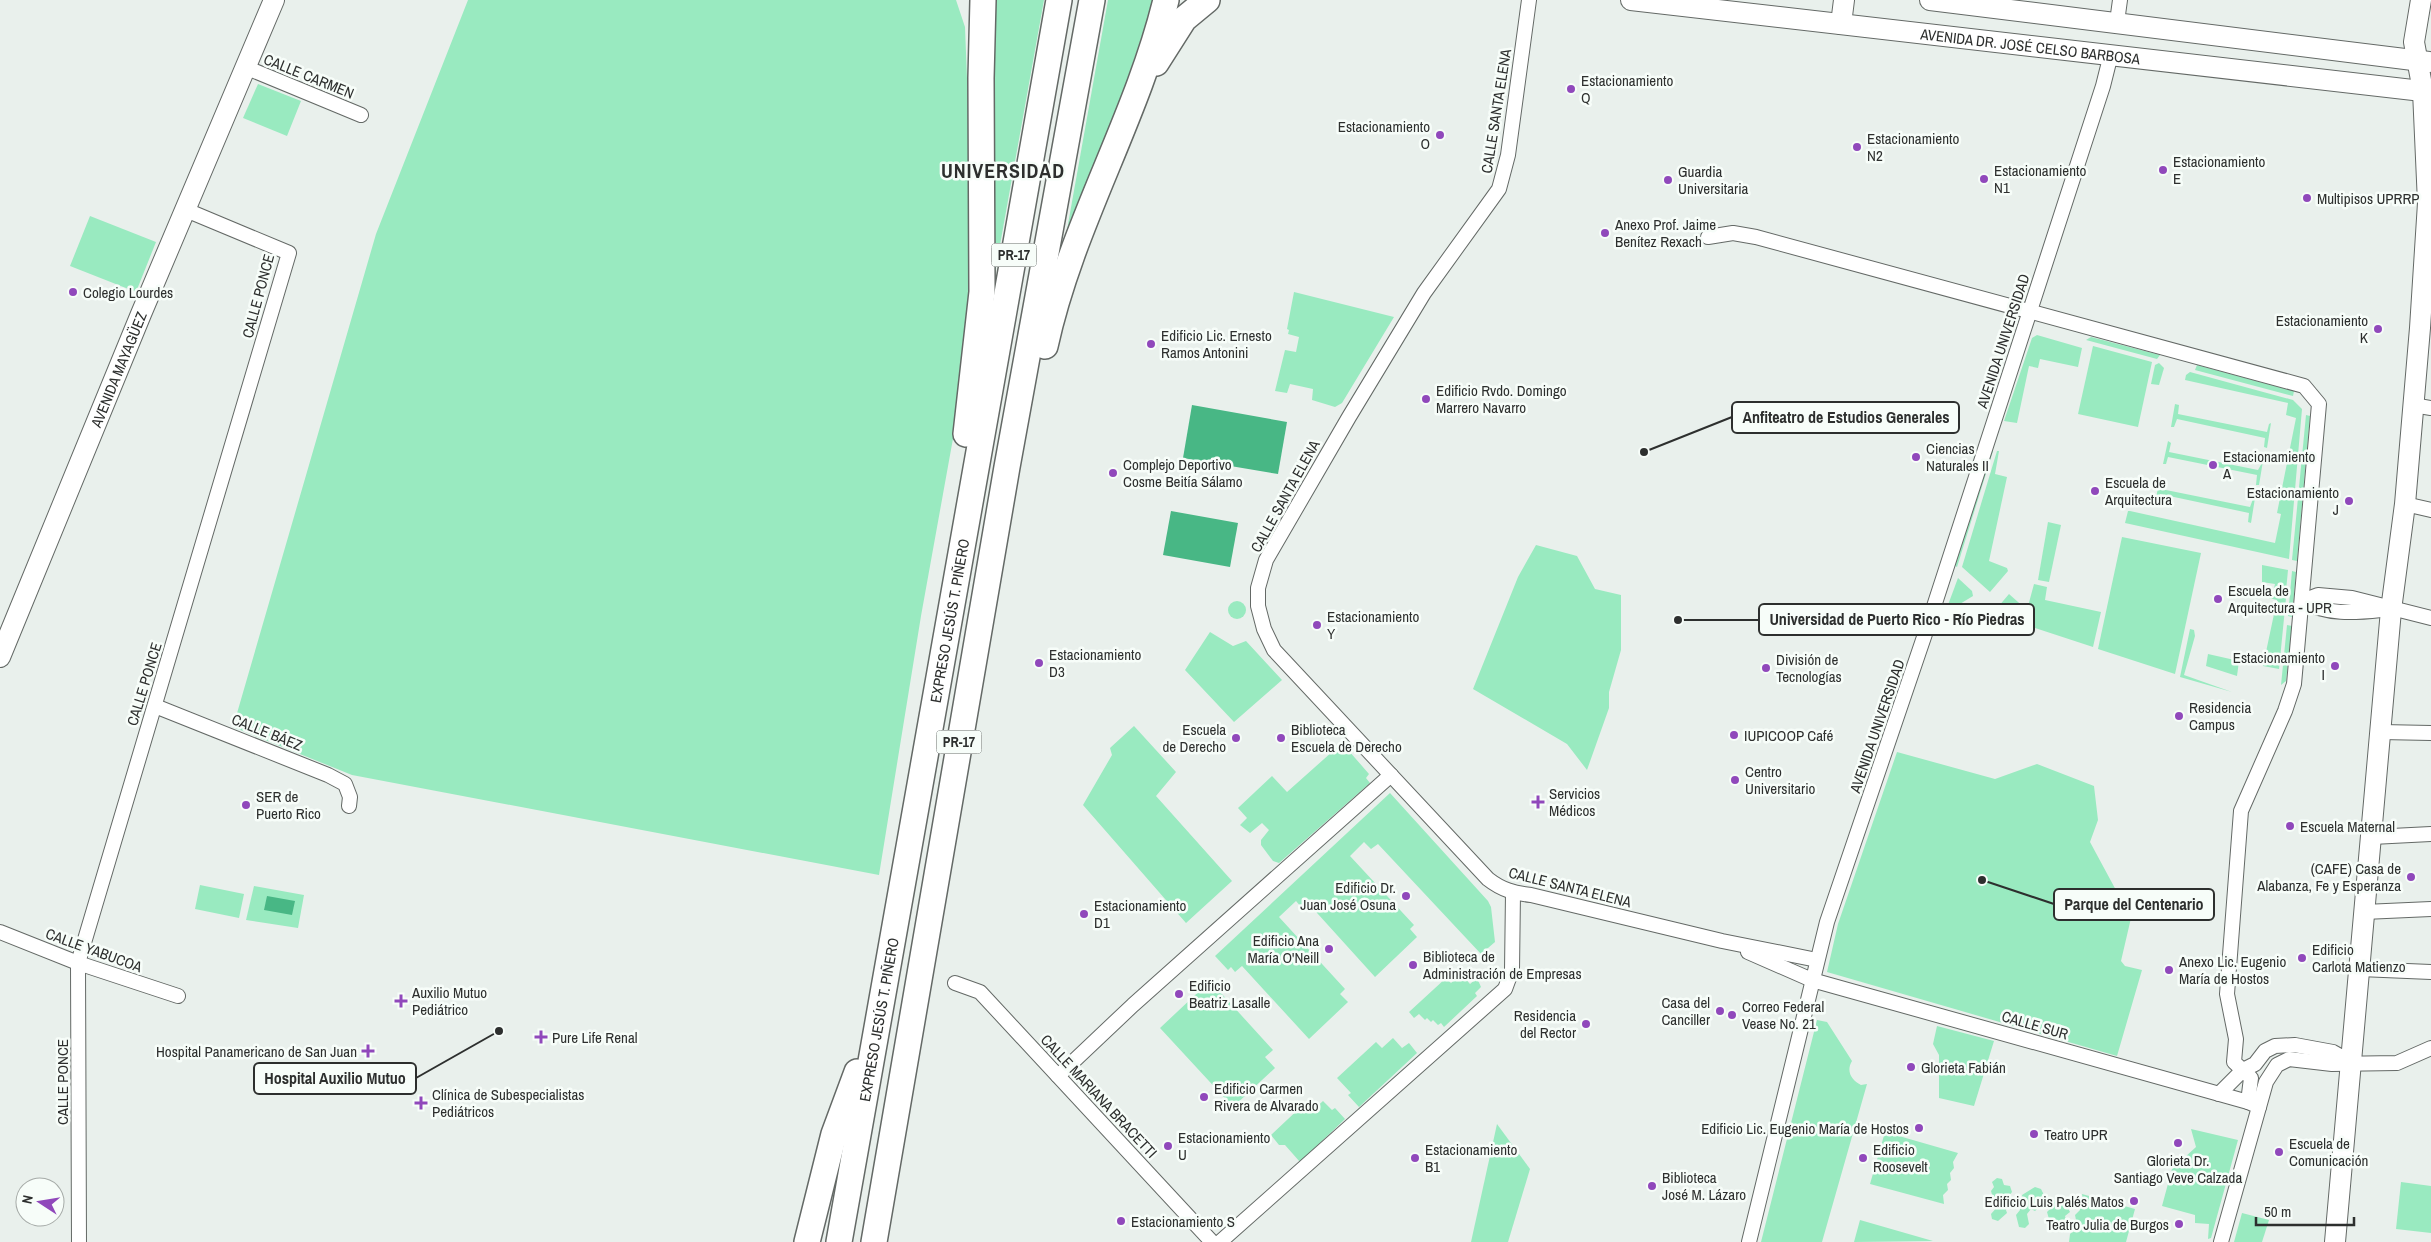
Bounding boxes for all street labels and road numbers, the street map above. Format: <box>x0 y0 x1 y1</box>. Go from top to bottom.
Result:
street label: AVENIDA DR. JOSÉ CELSO BARBOSA <box>1918 23 2142 69</box>
street label: CALLE SANTA ELENA <box>1476 47 1516 175</box>
street label: CALLE CARMEN <box>261 48 357 104</box>
road number: PR-17 <box>992 244 1036 266</box>
street label: CALLE PONCE <box>237 252 279 340</box>
street label: AVENIDA UNIVERSIDAD <box>1971 271 2035 412</box>
street label: AVENIDA MAYAGÜEZ <box>85 308 152 431</box>
street label: CALLE SANTA ELENA <box>1245 435 1325 556</box>
street label: EXPRESO JESÚS T. PIÑERO <box>924 537 974 704</box>
street label: CALLE PONCE <box>121 640 167 728</box>
street label: AVENIDA UNIVERSIDAD <box>1844 656 1910 797</box>
street label: CALLE BÁEZ <box>229 708 306 756</box>
road number: PR-17 <box>936 730 982 754</box>
street label: CALLE SANTA ELENA <box>1507 862 1634 913</box>
street label: CALLE YABUCOA <box>43 923 146 977</box>
street label: EXPRESO JESÚS T. PIÑERO <box>854 936 903 1103</box>
street label: CALLE SUR <box>1999 1005 2071 1045</box>
street label: CALLE MARIANA BRACETTI <box>1036 1030 1162 1162</box>
street label: CALLE PONCE <box>52 1039 73 1125</box>

